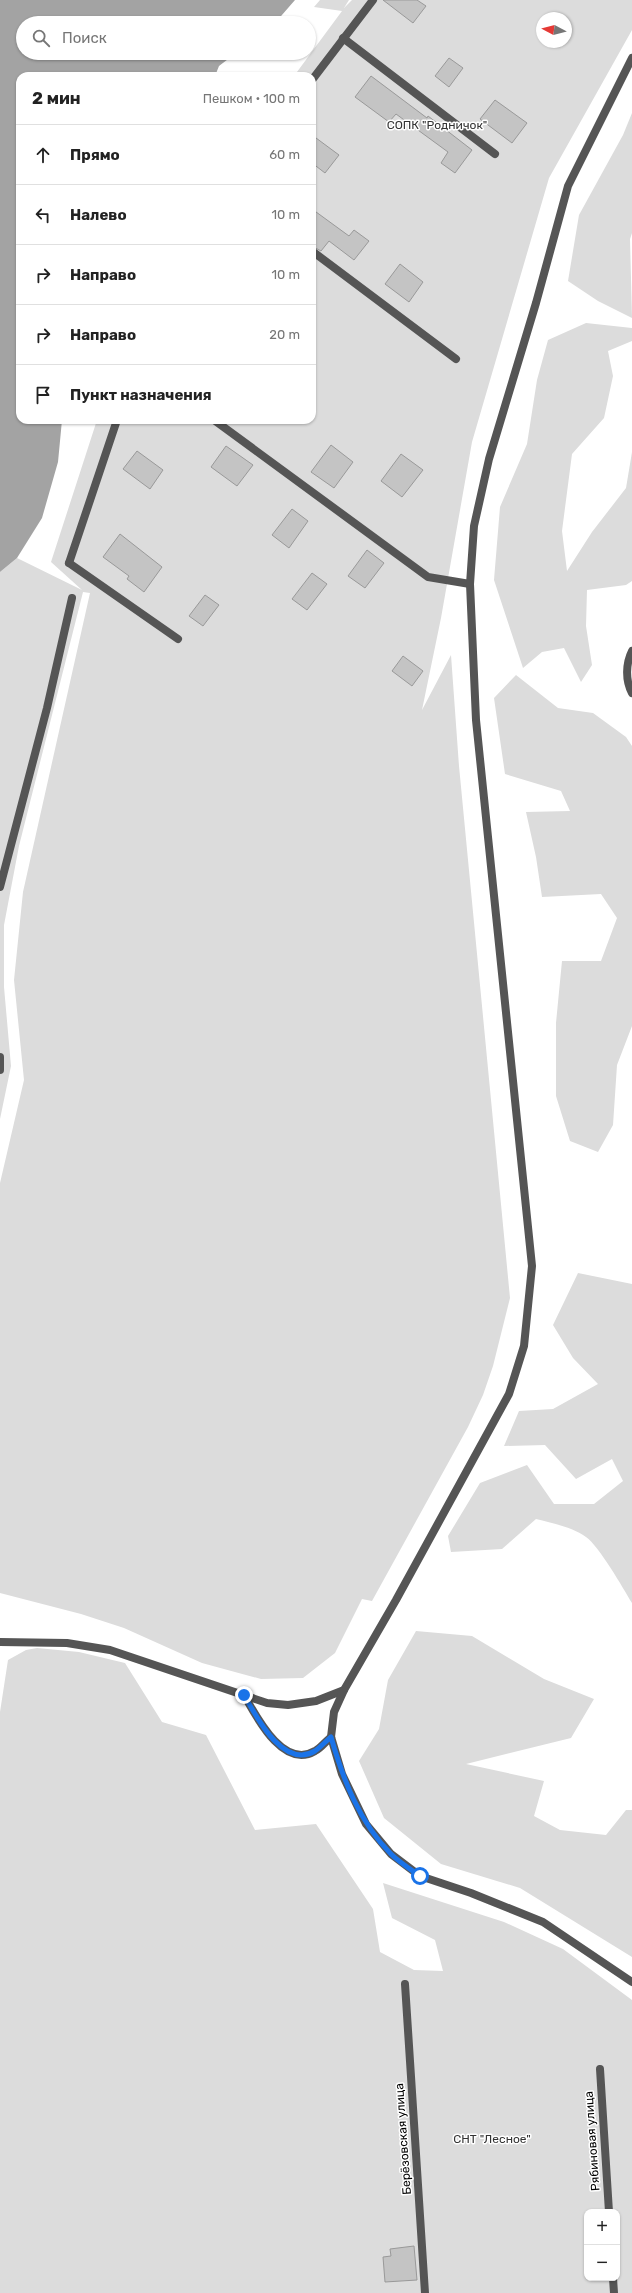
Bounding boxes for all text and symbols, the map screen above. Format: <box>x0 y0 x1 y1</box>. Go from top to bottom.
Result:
north arrow <box>536 12 572 48</box>
search box <box>16 16 316 60</box>
icon: search <box>30 27 52 49</box>
text: Поиск <box>62 29 107 47</box>
text: 2 мин <box>32 88 81 108</box>
text: Пешком · 100 m <box>203 91 300 106</box>
park label: СОПК "Родничок" <box>387 118 487 132</box>
icon: ahead <box>32 144 54 166</box>
text: Прямо <box>70 146 120 164</box>
text: 60 m <box>269 147 300 162</box>
icon: left <box>32 204 54 226</box>
text: Налево <box>70 206 127 224</box>
text: 10 m <box>271 207 300 222</box>
icon: right <box>32 264 54 286</box>
text: Направо <box>70 266 136 284</box>
text: 10 m <box>271 267 300 282</box>
icon: right <box>32 324 54 346</box>
text: Направо <box>70 326 136 344</box>
text: 20 m <box>269 327 300 342</box>
icon: arrive <box>32 384 54 406</box>
text: Пункт назначения <box>70 386 212 404</box>
route end <box>235 1686 253 1704</box>
route start <box>411 1867 429 1885</box>
street label: Берёзовская улица <box>392 2083 414 2195</box>
street label: Рябиновая улица <box>582 2091 602 2191</box>
park label: СНТ "Лесное" <box>453 2132 531 2146</box>
map controls <box>584 2209 620 2281</box>
button: + <box>584 2209 620 2245</box>
button: − <box>584 2245 620 2281</box>

